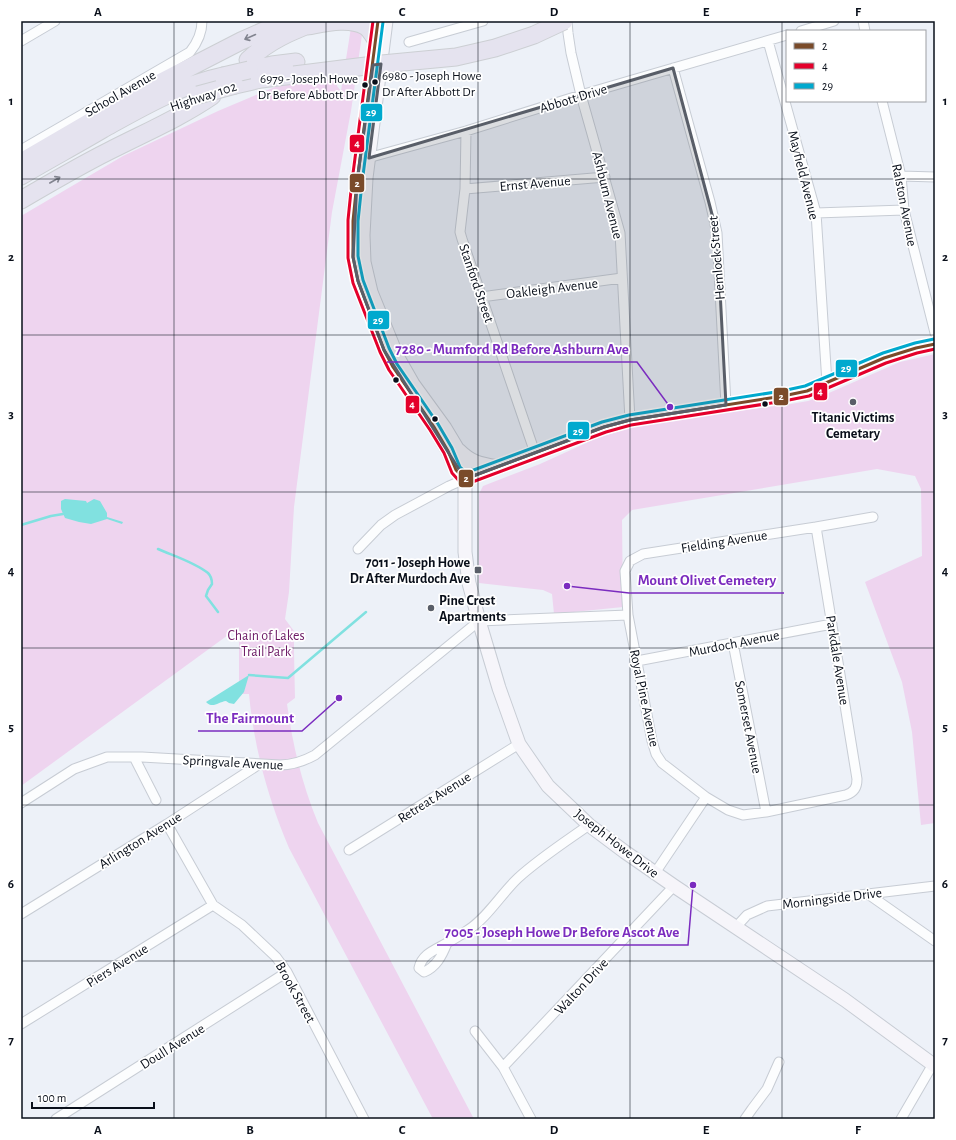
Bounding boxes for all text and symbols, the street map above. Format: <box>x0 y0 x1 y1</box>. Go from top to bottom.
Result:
text: A <box>94 6 102 19</box>
text: B <box>246 6 254 19</box>
text: C <box>399 6 406 19</box>
text: D <box>550 6 559 19</box>
text: E <box>703 6 710 19</box>
text: F <box>855 6 862 19</box>
legend <box>786 30 926 102</box>
one-way arrow <box>245 34 257 41</box>
text: 2 <box>822 40 828 52</box>
text: 4 <box>822 60 828 72</box>
street label: School Avenue <box>83 68 158 120</box>
place label: 6980 - Joseph Howe Dr After Abbott Dr <box>382 70 481 99</box>
place label: 6979 - Joseph Howe Dr Before Abbott Dr <box>258 73 359 102</box>
marker: 6980 - Joseph Howe Dr After Abbott Dr <box>370 77 380 87</box>
street label: Highway 102 <box>168 80 238 114</box>
marker: 6979 - Joseph Howe Dr Before Abbott Dr <box>360 80 370 90</box>
text: 29 <box>822 80 833 92</box>
street label: Abbott Drive <box>538 82 609 116</box>
text: 1 <box>9 95 13 108</box>
text: 1 <box>943 95 947 108</box>
line badge: 29 <box>360 103 383 122</box>
text: 29 <box>366 107 376 118</box>
street label: Mayfield Avenue <box>785 129 821 221</box>
line badge: 4 <box>349 134 365 153</box>
text: 4 <box>354 138 360 149</box>
street label: Ashburn Avenue <box>589 150 625 240</box>
street label: Ralston Avenue <box>889 163 919 248</box>
line badge: 2 <box>349 173 365 193</box>
street label: Ernst Avenue <box>499 174 571 194</box>
one-way arrow <box>49 176 61 184</box>
text: 2 <box>354 178 360 189</box>
street label: Hemlock Street <box>706 215 728 301</box>
street label: Stanford Street <box>456 242 496 325</box>
text: 2 <box>8 251 14 264</box>
text: 2 <box>942 251 948 264</box>
street label: Oakleigh Avenue <box>505 276 599 302</box>
line badge: 29 <box>367 310 390 330</box>
text: 29 <box>373 315 383 326</box>
callout: 7280 - Mumford Rd Before Ashburn Ave <box>387 335 637 362</box>
text: 7280 - Mumford Rd Before Ashburn Ave <box>395 342 629 357</box>
line badge: 29 <box>835 359 858 378</box>
text: 29 <box>841 363 851 374</box>
unlabelled marker <box>391 375 401 385</box>
line badge: 4 <box>813 382 828 401</box>
text: 4 <box>817 386 823 397</box>
line badge: 2 <box>773 387 789 406</box>
text: 2 <box>778 391 784 402</box>
line badge: 4 <box>405 395 420 414</box>
marker: Titanic Victims Cemetary <box>848 397 858 407</box>
text: 4 <box>409 399 415 410</box>
unlabelled marker <box>760 399 770 409</box>
text: 3 <box>8 408 14 421</box>
text: 3 <box>942 408 948 421</box>
place label: Titanic Victims Cemetary <box>812 411 894 441</box>
unlabelled marker <box>430 414 440 424</box>
line badge: 29 <box>567 421 590 440</box>
text: 29 <box>573 426 583 437</box>
line badge: 2 <box>458 469 474 488</box>
text: 2 <box>463 473 469 484</box>
street label: Fielding Avenue <box>680 528 768 556</box>
place label: 7011 - Joseph Howe Dr After Murdoch Ave <box>350 556 470 586</box>
text: 4 <box>8 565 15 578</box>
marker: 7011 - Joseph Howe Dr After Murdoch Ave <box>473 565 483 575</box>
text: 4 <box>942 565 949 578</box>
callout: Mount Olivet Cemetery <box>629 566 784 593</box>
text: Mount Olivet Cemetery <box>638 573 776 588</box>
place label: Pine Crest Apartments <box>439 594 506 624</box>
marker: Pine Crest Apartments <box>426 603 436 613</box>
street label: Parkdale Avenue <box>823 614 851 706</box>
street label: Murdoch Avenue <box>688 628 781 660</box>
park label: Chain of Lakes Trail Park <box>227 629 305 659</box>
street label: Royal Pine Avenue <box>627 648 661 748</box>
street label: Somerset Avenue <box>732 679 764 775</box>
callout: The Fairmount <box>198 704 302 731</box>
text: The Fairmount <box>206 711 294 726</box>
text: 5 <box>8 721 14 734</box>
text: 5 <box>942 721 948 734</box>
street label: Springvale Avenue <box>182 753 284 773</box>
street label: Retreat Avenue <box>396 770 474 826</box>
street label: Joseph Howe Drive <box>572 807 661 881</box>
street label: Arlington Avenue <box>97 810 184 872</box>
text: 6 <box>8 878 14 891</box>
text: 6 <box>942 878 948 891</box>
street label: Morningside Drive <box>781 886 883 912</box>
callout: 7005 - Joseph Howe Dr Before Ascot Ave <box>437 918 688 945</box>
text: 7005 - Joseph Howe Dr Before Ascot Ave <box>445 925 679 940</box>
street label: Piers Avenue <box>84 941 151 990</box>
street label: Walton Drive <box>552 956 611 1018</box>
street label: Brook Street <box>273 960 318 1026</box>
street label: Doull Avenue <box>138 1022 207 1072</box>
text: 7 <box>8 1034 14 1047</box>
text: 7 <box>942 1034 948 1047</box>
scale bar <box>32 1084 154 1110</box>
text: 100 m <box>38 1092 66 1104</box>
text: A <box>94 1124 102 1137</box>
text: B <box>246 1124 254 1137</box>
text: C <box>399 1124 406 1137</box>
text: D <box>550 1124 559 1137</box>
text: E <box>703 1124 710 1137</box>
text: F <box>855 1124 862 1137</box>

